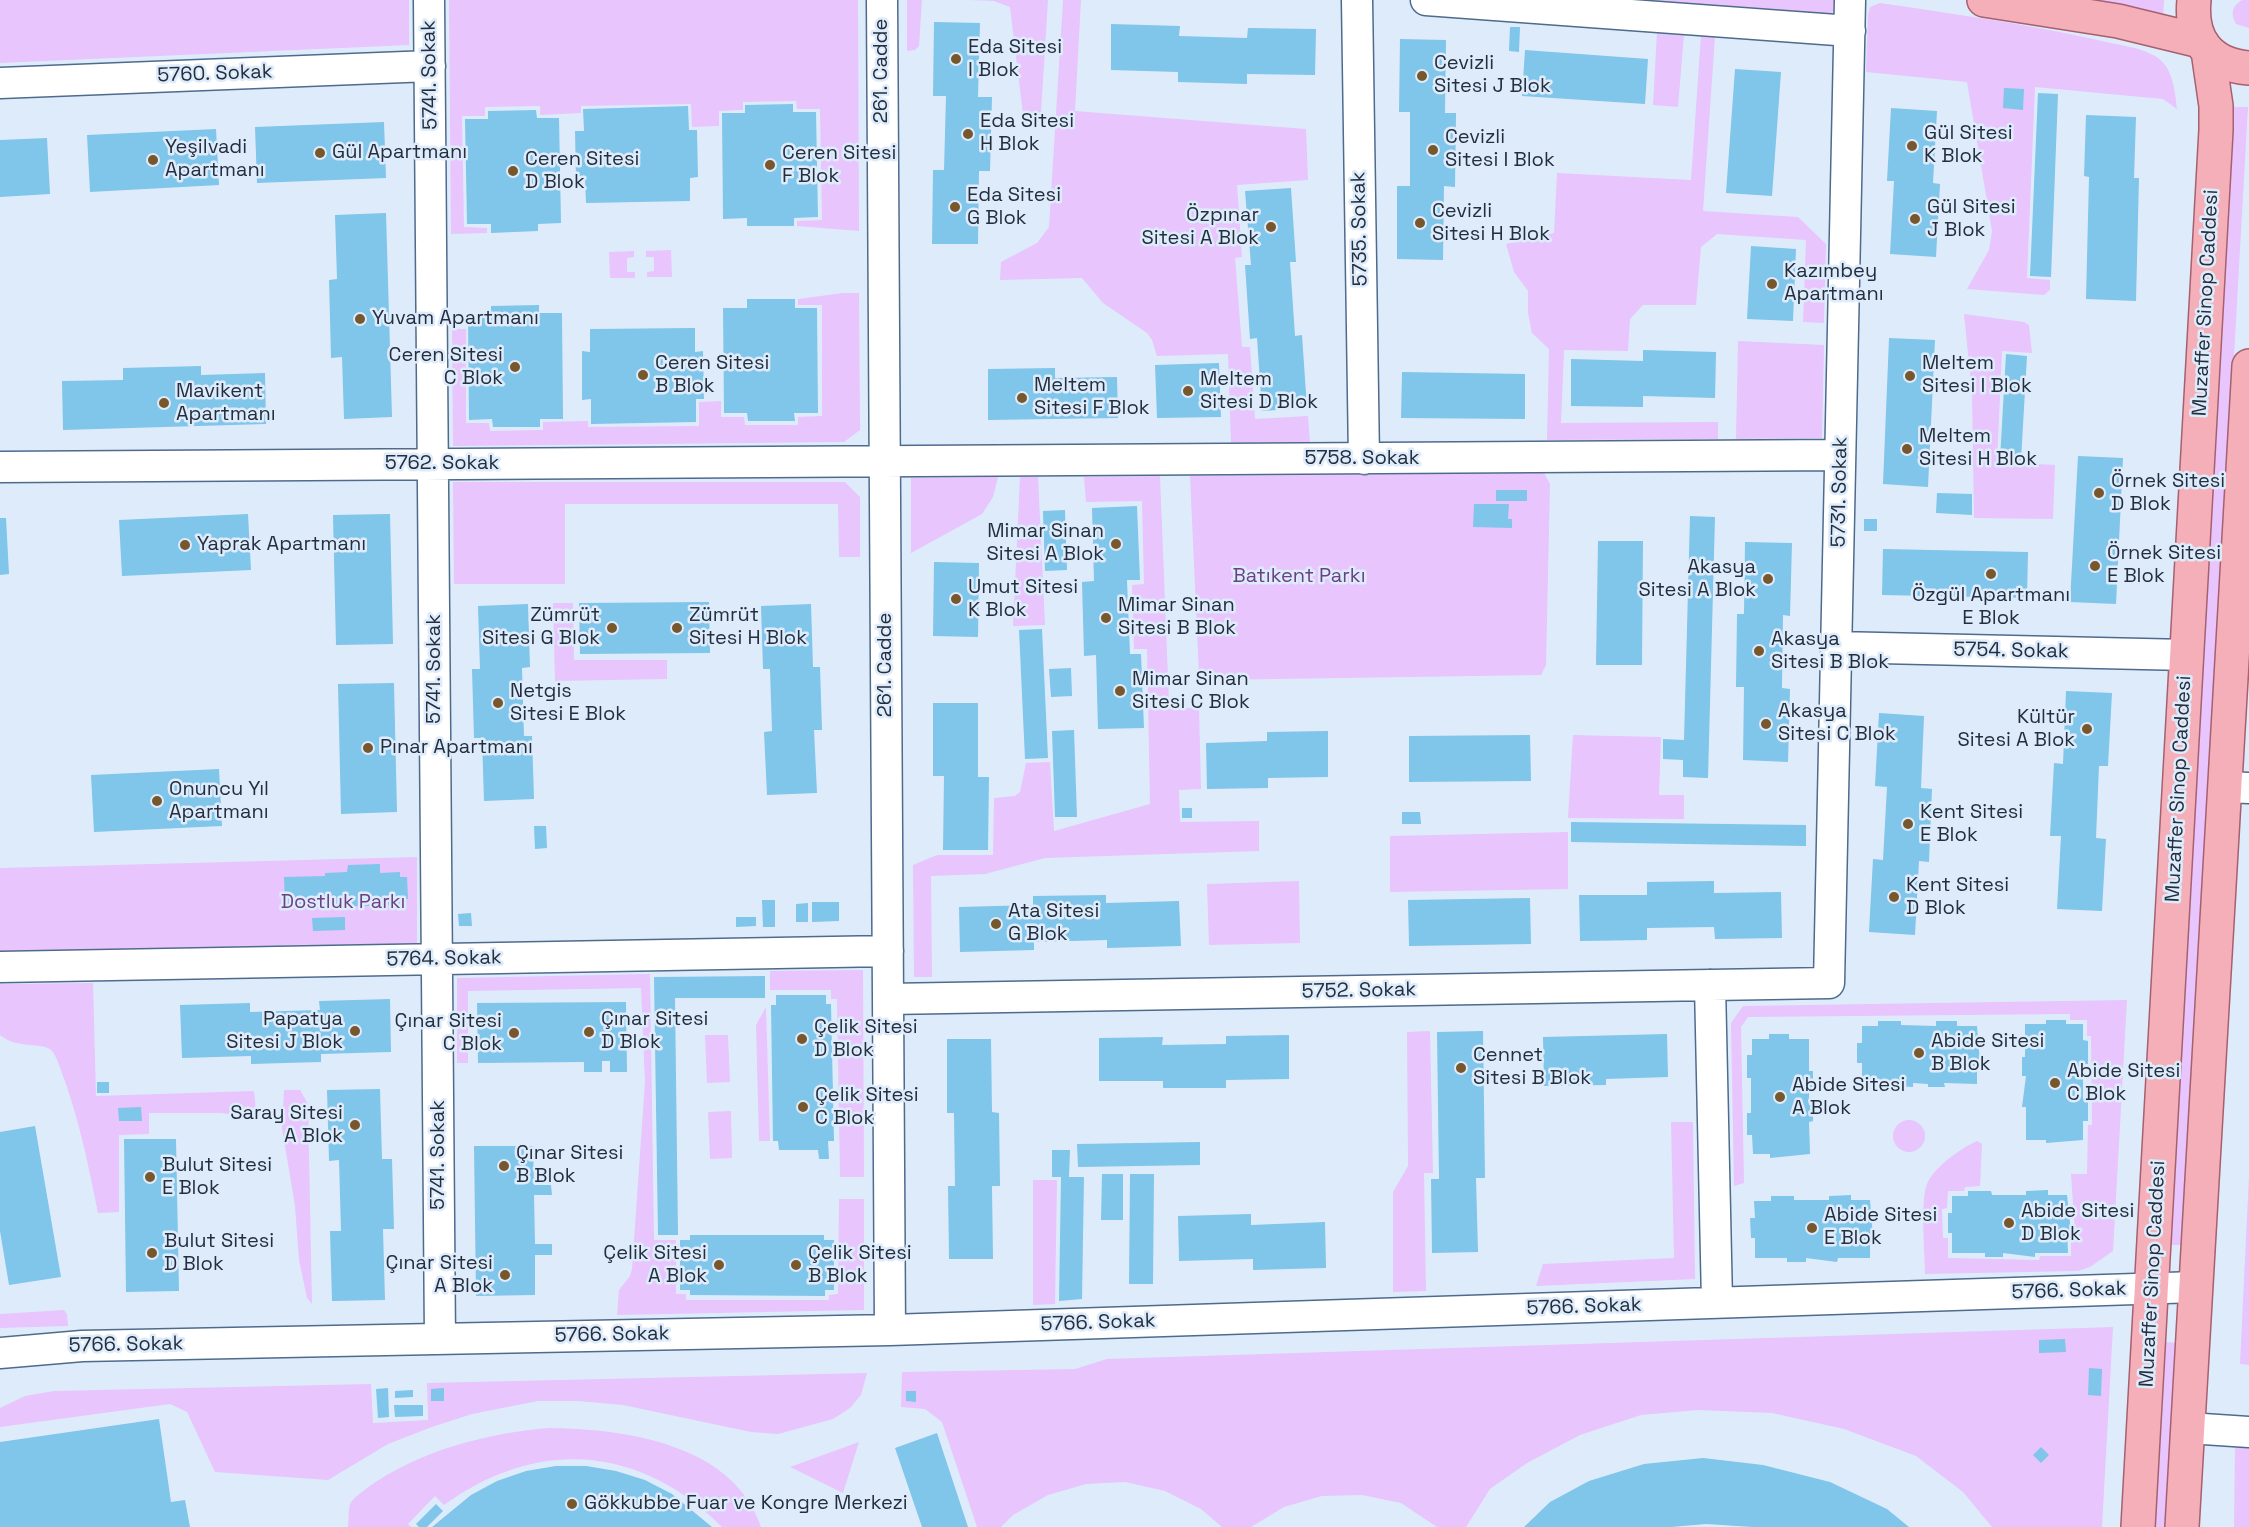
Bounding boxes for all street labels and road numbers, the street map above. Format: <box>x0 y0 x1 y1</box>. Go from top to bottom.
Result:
street label: 261. Cadde <box>870 19 894 123</box>
street label: 5741. Sokak <box>417 20 443 130</box>
street label: 5760. Sokak <box>157 60 273 88</box>
street label: 5735. Sokak <box>1347 171 1373 287</box>
street label: Muzaffer Sinop Caddesi <box>2188 189 2224 417</box>
street label: 5731. Sokak <box>1827 436 1853 548</box>
street label: 5758. Sokak <box>1304 447 1420 471</box>
street label: 5762. Sokak <box>385 452 499 476</box>
street label: 261. Cadde <box>874 613 898 717</box>
street label: 5741. Sokak <box>423 614 447 724</box>
street label: 5754. Sokak <box>1953 638 2069 664</box>
street label: Muzaffer Sinop Caddesi <box>2161 675 2197 903</box>
street label: 5764. Sokak <box>386 946 502 972</box>
street label: 5752. Sokak <box>1302 978 1416 1004</box>
street label: 5741. Sokak <box>427 1100 451 1210</box>
street label: Muzaffer Sinop Caddesi <box>2135 1160 2171 1388</box>
street label: 5766. Sokak <box>2011 1277 2127 1305</box>
street label: 5766. Sokak <box>1526 1293 1642 1321</box>
street label: 5766. Sokak <box>1040 1309 1156 1337</box>
street label: 5766. Sokak <box>554 1322 670 1348</box>
street label: 5766. Sokak <box>68 1332 184 1358</box>

